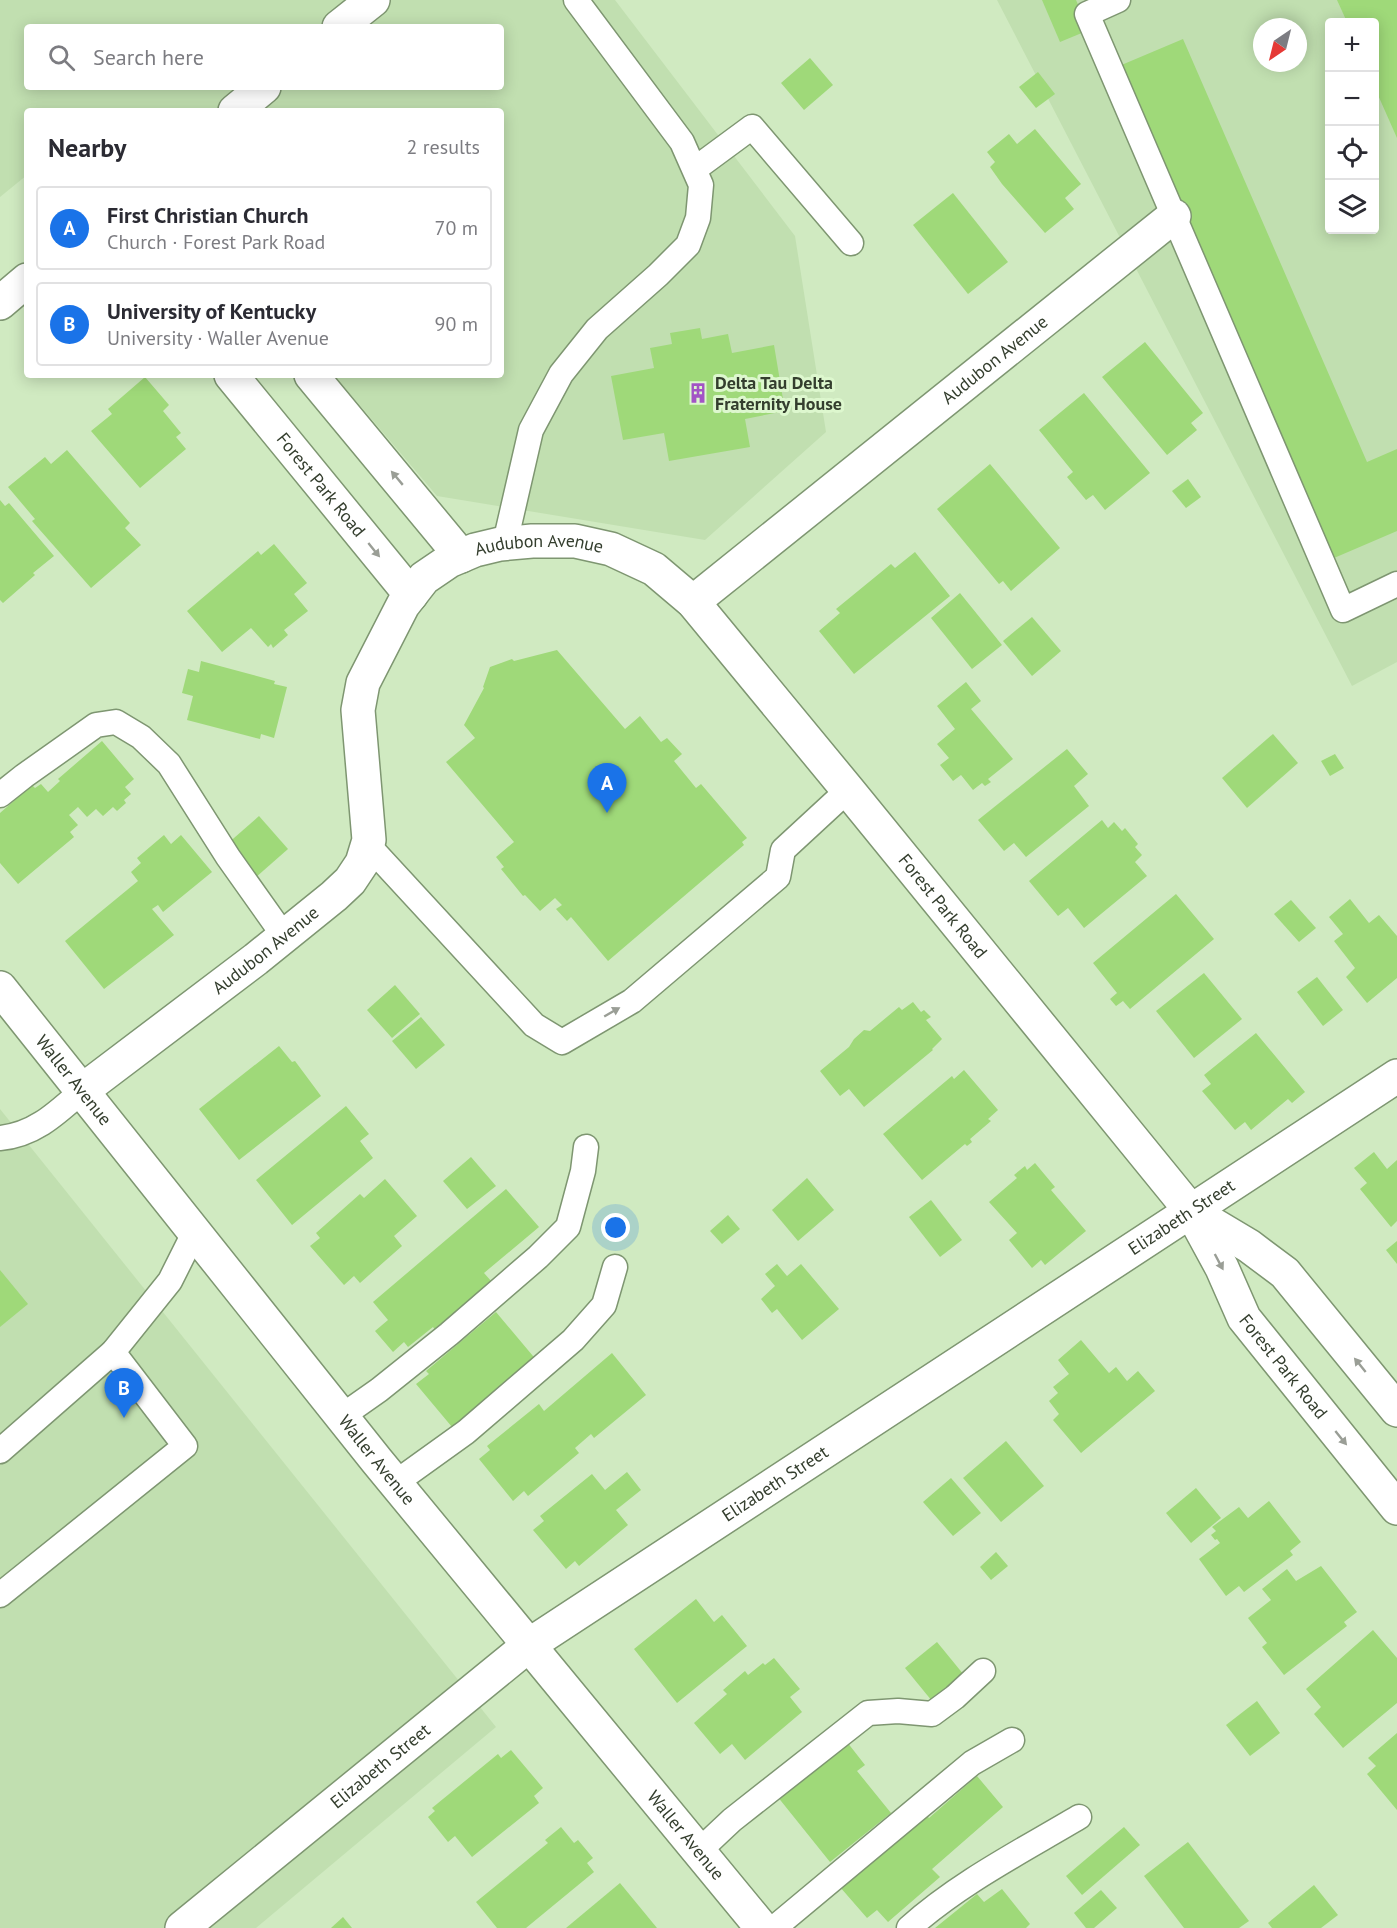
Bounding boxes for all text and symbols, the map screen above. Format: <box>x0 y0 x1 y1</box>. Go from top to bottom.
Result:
north arrow <box>1253 18 1307 72</box>
map controls <box>1325 18 1379 234</box>
button: + <box>1325 18 1379 72</box>
search box <box>24 24 504 90</box>
icon: search <box>45 41 78 74</box>
text: Search here <box>93 43 204 71</box>
button: − <box>1325 72 1379 126</box>
button: locate <box>1325 126 1379 180</box>
text: Nearby <box>48 131 126 164</box>
text: 2 results <box>407 134 480 160</box>
button: layers <box>1325 180 1379 234</box>
text: First Christian Church <box>107 201 308 229</box>
text: A <box>63 215 76 241</box>
text: 70 m <box>435 215 478 241</box>
text: Church · Forest Park Road <box>107 229 325 255</box>
text: University of Kentucky <box>107 297 316 325</box>
street label: Audubon Avenue <box>937 310 1052 409</box>
text: B <box>64 311 75 337</box>
text: 90 m <box>435 311 478 337</box>
text: University · Waller Avenue <box>107 325 329 351</box>
place label: Delta Tau Delta Fraternity House <box>715 371 842 415</box>
building icon: Delta Tau Delta Fraternity House <box>686 381 710 405</box>
street label: Forest Park Road <box>272 428 371 542</box>
one-way arrow <box>390 470 403 486</box>
street label: Audubon Avenue <box>472 529 606 561</box>
one-way arrow <box>368 542 381 558</box>
pin: A <box>588 764 626 813</box>
street label: Forest Park Road <box>894 849 993 963</box>
street label: Audubon Avenue <box>208 901 323 999</box>
one-way arrow <box>604 1007 621 1017</box>
street label: Waller Avenue <box>31 1030 117 1130</box>
street label: Elizabeth Street <box>1124 1174 1239 1260</box>
your location <box>601 1213 630 1242</box>
one-way arrow <box>1214 1254 1223 1271</box>
street label: Forest Park Road <box>1234 1309 1333 1423</box>
one-way arrow <box>1354 1358 1367 1373</box>
pin: B <box>104 1368 144 1418</box>
street label: Waller Avenue <box>334 1410 421 1510</box>
one-way arrow <box>1335 1431 1347 1446</box>
street label: Elizabeth Street <box>717 1440 832 1526</box>
street label: Elizabeth Street <box>325 1718 435 1813</box>
street label: Waller Avenue <box>642 1785 730 1885</box>

